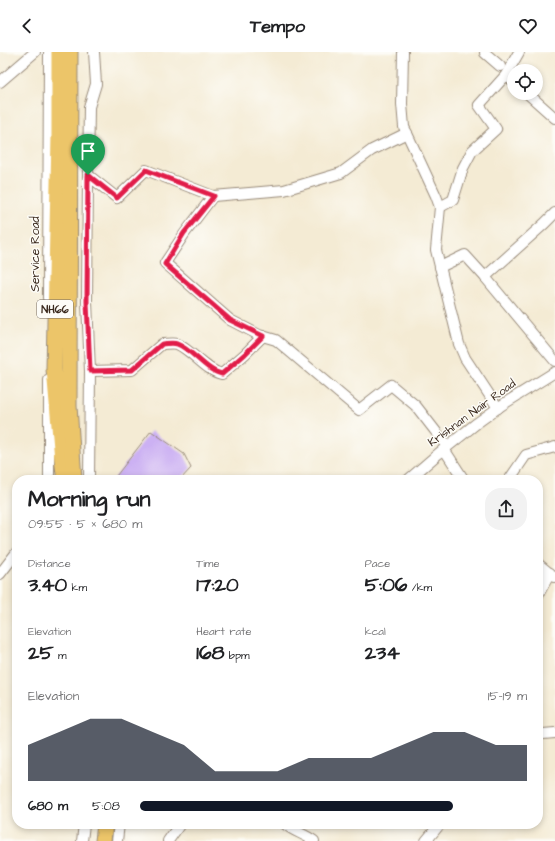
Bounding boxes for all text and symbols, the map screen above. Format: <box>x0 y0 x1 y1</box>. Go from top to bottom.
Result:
text: Tempo <box>250 14 305 39</box>
icon: back <box>16 15 38 37</box>
icon: heart <box>517 15 539 37</box>
map controls <box>507 64 543 100</box>
button: locate <box>507 64 543 100</box>
pin <box>71 134 105 175</box>
icon: arrive <box>77 140 99 162</box>
street label: Service Road <box>27 216 44 292</box>
road number: NH66 <box>37 300 73 318</box>
street label: Krishnan Nair Road <box>425 375 519 451</box>
text: Morning run <box>28 484 151 515</box>
button: share <box>485 488 527 530</box>
text: 09:55 · 5 × 680 m <box>28 515 142 533</box>
text: Distance <box>28 556 71 571</box>
text: Time <box>196 556 219 571</box>
text: Pace <box>365 556 390 571</box>
text: 3.40 <box>28 571 67 599</box>
text: 17:20 <box>196 571 239 599</box>
text: 5:06 <box>365 571 407 599</box>
text: km <box>67 580 87 595</box>
text: /km <box>407 580 432 595</box>
text: Elevation <box>28 624 71 639</box>
text: Heart rate <box>196 624 252 639</box>
text: kcal <box>365 624 386 639</box>
text: 25 <box>28 639 54 667</box>
text: 168 <box>196 639 224 667</box>
text: 234 <box>365 639 400 667</box>
text: m <box>54 648 67 663</box>
text: bpm <box>224 648 250 663</box>
text: Elevation <box>28 687 79 705</box>
text: 15–19 m <box>488 687 527 705</box>
text: 680 m <box>28 797 68 815</box>
text: 5:08 <box>92 797 120 815</box>

